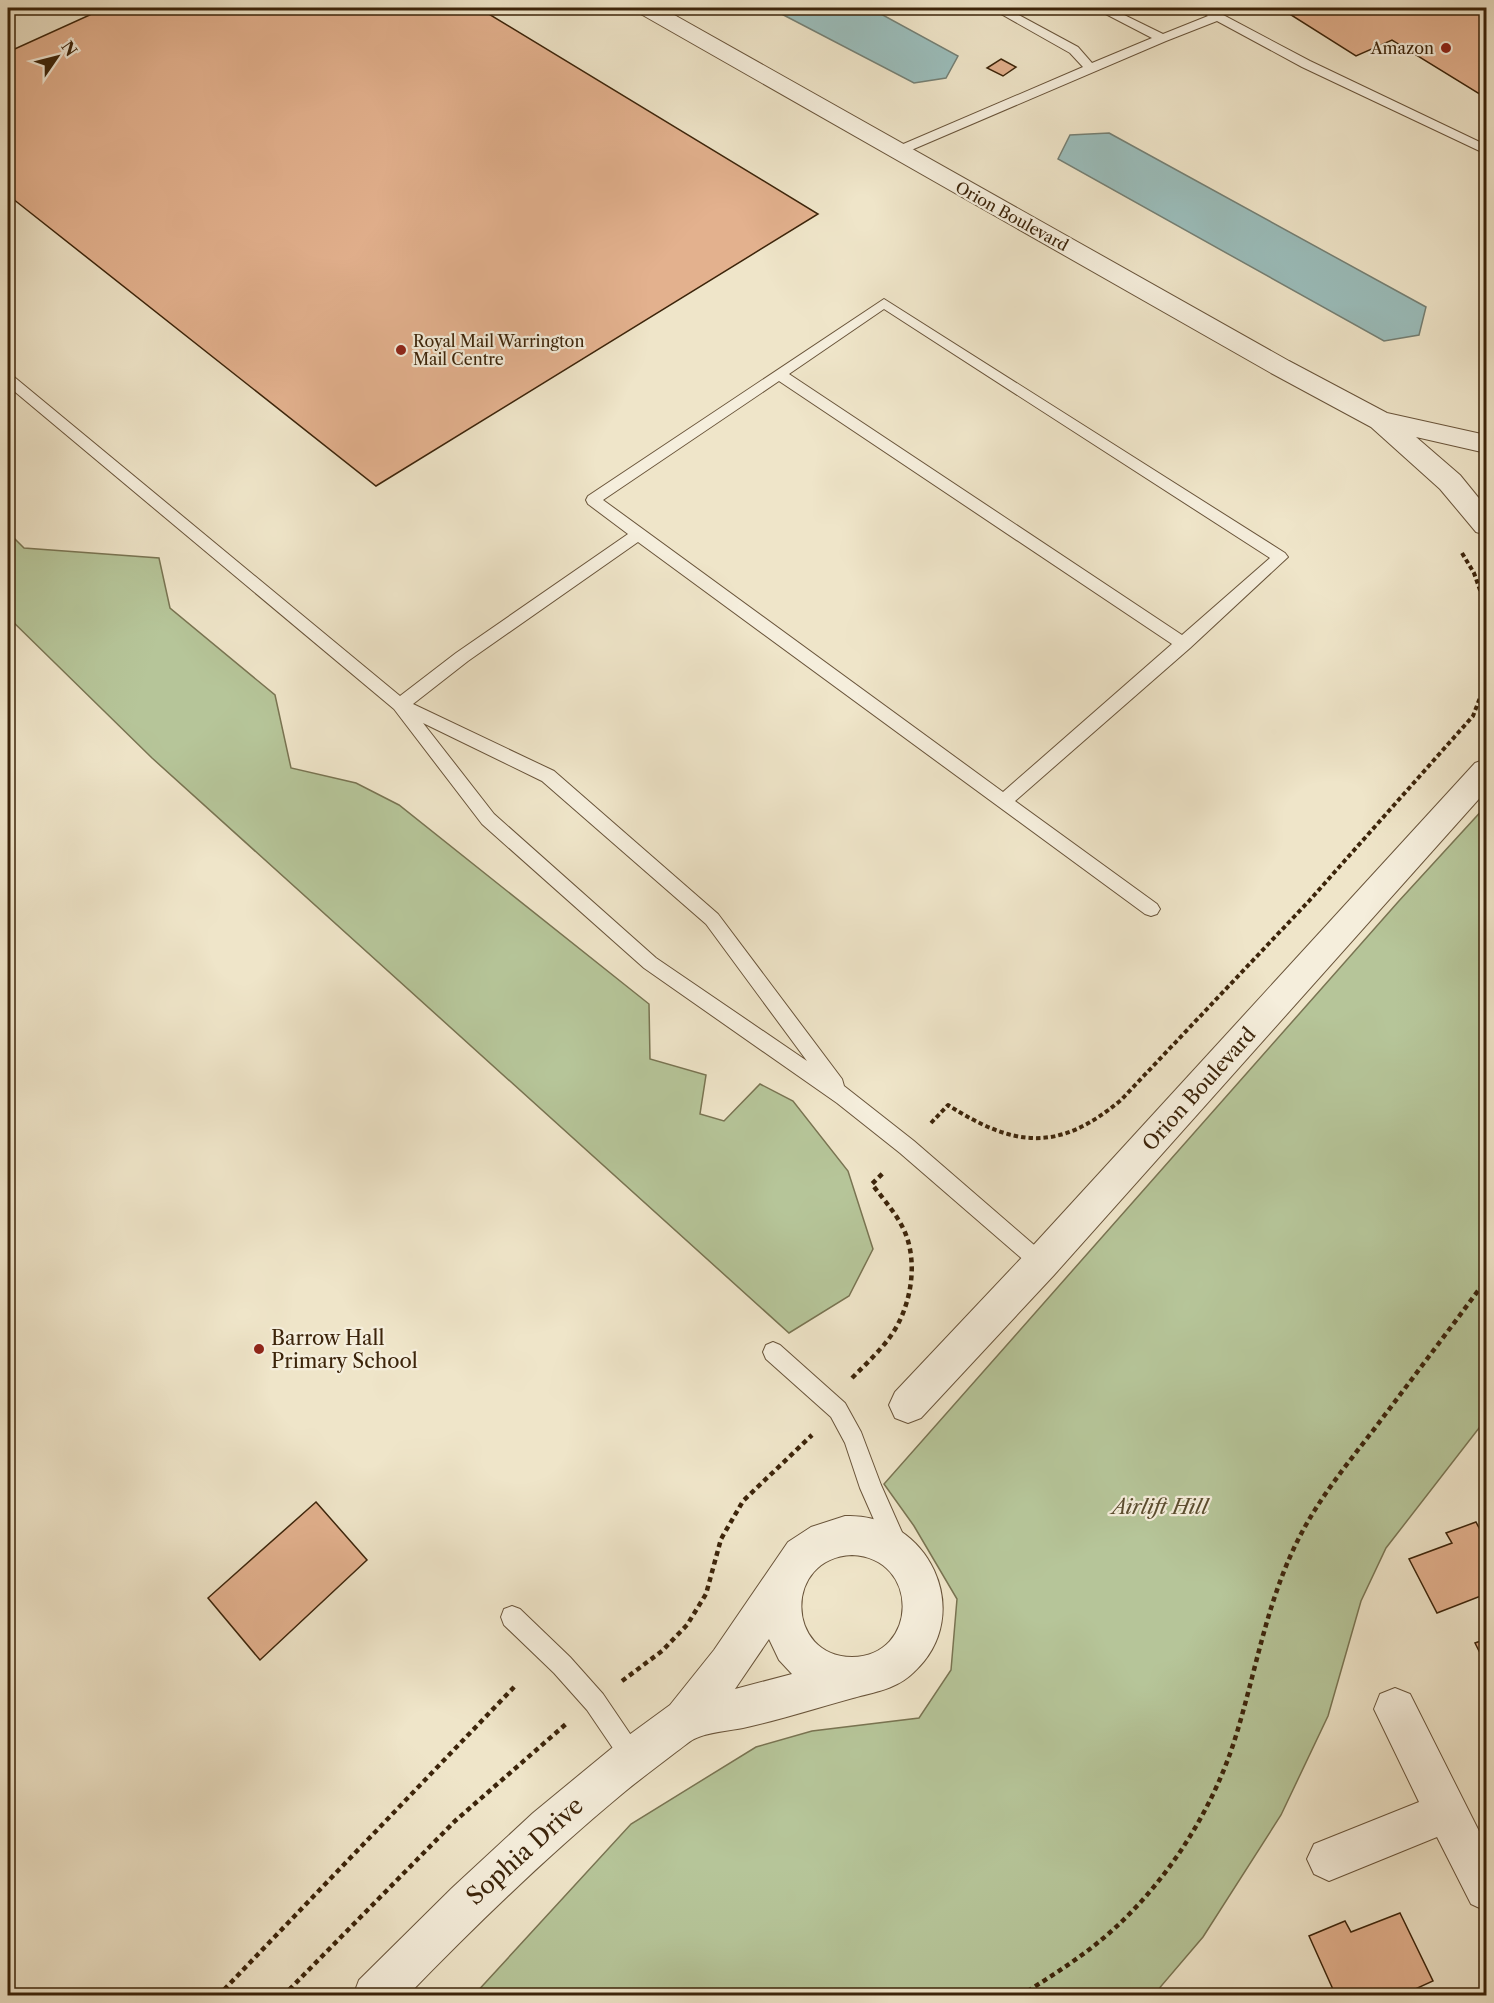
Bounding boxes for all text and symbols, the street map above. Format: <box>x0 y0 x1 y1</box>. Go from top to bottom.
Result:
north arrow <box>27 27 87 87</box>
text: N <box>57 37 82 60</box>
place label: Amazon <box>1370 38 1434 58</box>
marker: Amazon <box>1439 41 1453 55</box>
street label: Orion Boulevard <box>952 177 1072 255</box>
place label: Royal Mail Warrington Mail Centre <box>413 331 584 369</box>
marker: Royal Mail Warrington Mail Centre <box>394 343 408 357</box>
street label: Orion Boulevard <box>1137 1022 1261 1156</box>
place label: Barrow Hall Primary School <box>271 1326 418 1373</box>
marker: Barrow Hall Primary School <box>252 1342 266 1356</box>
park label: Airlift Hill <box>1109 1495 1211 1519</box>
street label: Sophia Drive <box>460 1791 589 1911</box>

